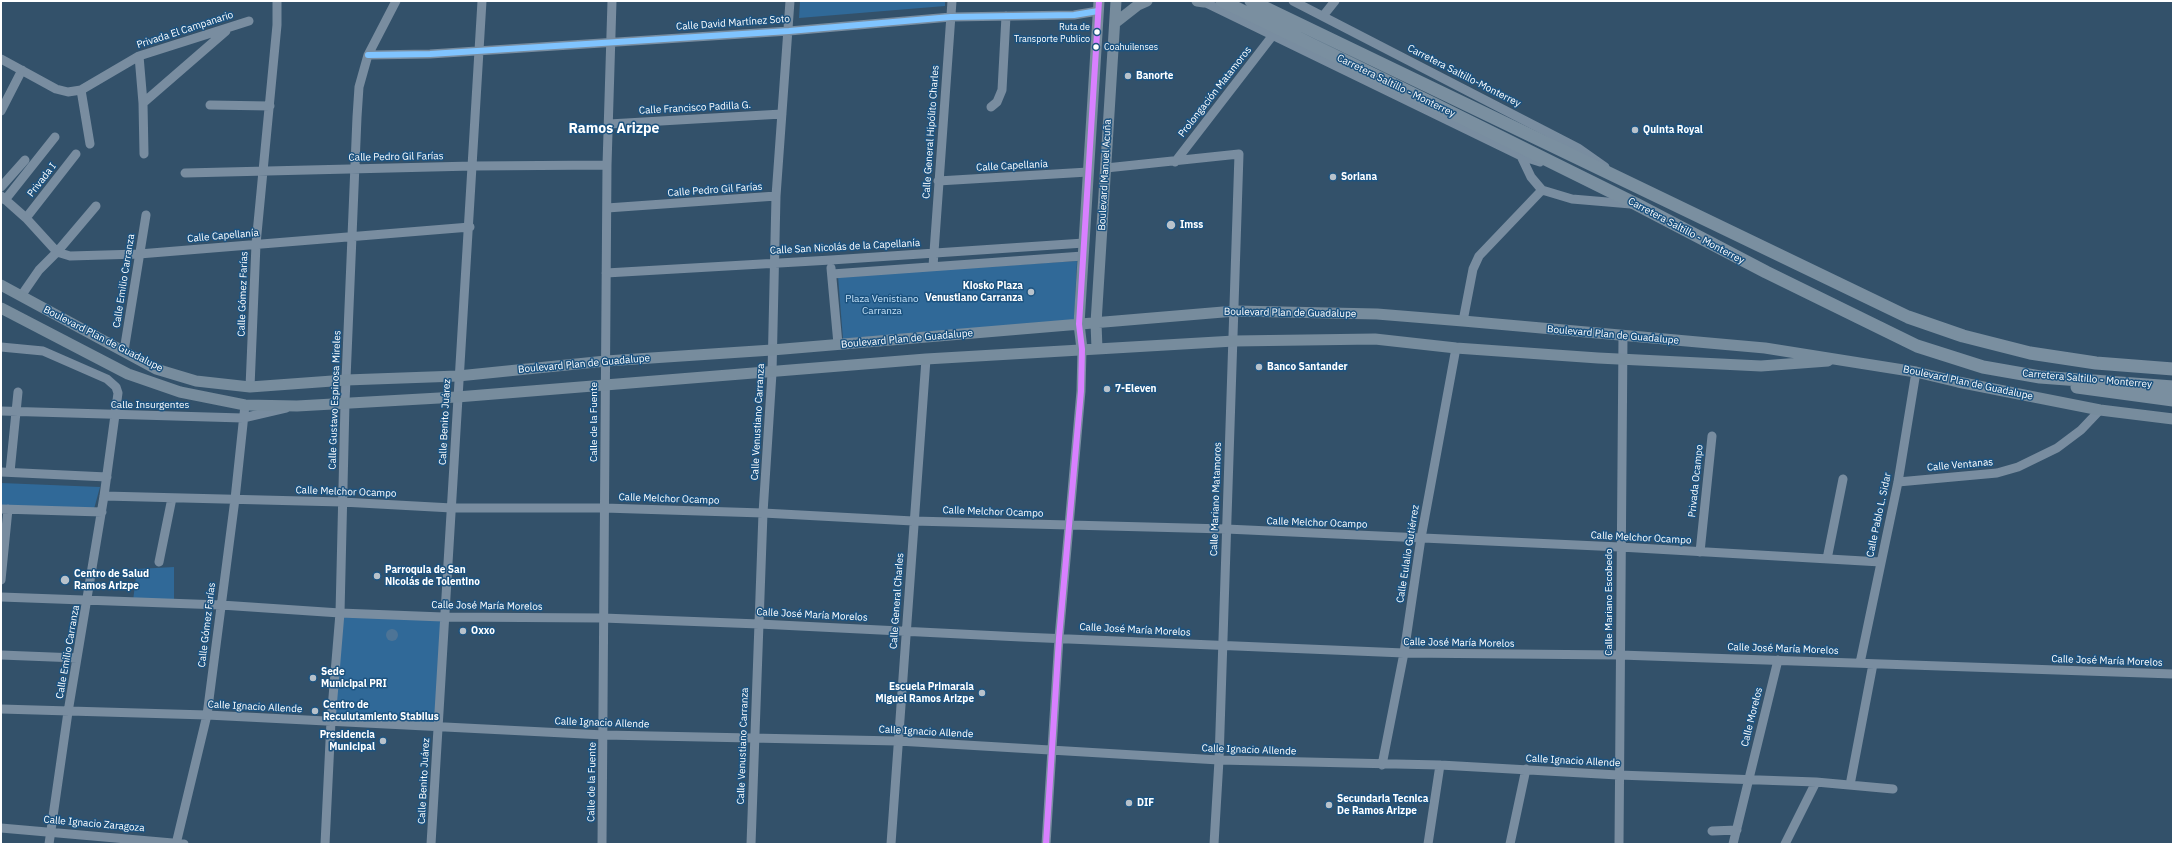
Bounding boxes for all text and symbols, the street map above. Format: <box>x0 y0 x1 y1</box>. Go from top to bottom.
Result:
street label: Privada El Campanario <box>135 9 235 51</box>
street label: Calle David Martínez Soto <box>676 13 790 33</box>
place label: Ruta de Transporte Publico <box>1014 22 1090 43</box>
marker: Ruta de Transporte Publico <box>1092 27 1102 37</box>
marker: Coahuilenses <box>1091 42 1101 52</box>
place label: Coahuilenses <box>1104 42 1158 52</box>
street label: Carretera Saltillo-Monterrey <box>1405 42 1523 110</box>
street label: Prolongación Matamoros <box>1176 44 1254 140</box>
street label: Carretera Saltillo - Monterrey <box>1335 52 1457 120</box>
street label: Calle General Hipólito Charles <box>920 65 942 199</box>
place label: Banorte <box>1136 70 1173 82</box>
marker: Banorte <box>1123 71 1133 81</box>
street label: Calle Francisco Padilla G. <box>639 99 751 117</box>
street label: Boulevard Manuel Acuña <box>1096 119 1114 231</box>
district label: Ramos Arizpe <box>569 121 659 137</box>
place label: Quinta Royal <box>1643 124 1703 136</box>
marker: Quinta Royal <box>1630 125 1640 135</box>
street label: Calle Pedro Gil Farías <box>348 150 444 164</box>
street label: Calle Capellanía <box>976 158 1048 174</box>
street label: Privada I <box>25 161 59 199</box>
place label: Soriana <box>1341 171 1377 183</box>
marker: Soriana <box>1328 172 1338 182</box>
street label: Calle Pedro Gil Farías <box>667 181 763 199</box>
street label: Carretera Saltillo - Monterrey <box>1626 195 1746 267</box>
marker: Imss <box>1165 219 1177 231</box>
place label: Imss <box>1180 219 1203 231</box>
street label: Calle Capellanía <box>187 227 259 245</box>
street label: Calle Emilio Carranza <box>111 233 137 329</box>
street label: Calle San Nicolás de la Capellanía <box>770 237 920 257</box>
street label: Calle Gómez Farías <box>236 251 250 337</box>
place label: Kiosko Plaza Venustiano Carranza <box>925 280 1023 304</box>
marker: Kiosko Plaza Venustiano Carranza <box>1026 287 1036 297</box>
park label: Plaza Venistiano Carranza <box>845 293 919 316</box>
street label: Boulevard Plan de Guadalupe <box>41 304 165 374</box>
street label: Boulevard Plan de Guadalupe <box>1224 306 1356 320</box>
street label: Boulevard Plan de Guadalupe <box>1546 323 1680 347</box>
street label: Boulevard Plan de Guadalupe <box>840 327 974 351</box>
street label: Calle Gustavo Espinosa Mireles <box>327 330 343 470</box>
street label: Boulevard Plan de Guadalupe <box>517 352 651 376</box>
place label: Banco Santander <box>1267 361 1348 373</box>
marker: Banco Santander <box>1254 362 1264 372</box>
street label: Calle Venustiano Carranza <box>749 363 767 481</box>
street label: Boulevard Plan de Guadalupe <box>1902 363 2034 403</box>
street label: Carretera Saltillo - Monterrey <box>2022 367 2152 391</box>
street label: Calle Benito Juárez <box>437 379 453 465</box>
street label: Calle de la Fuente <box>588 382 600 462</box>
place label: 7-Eleven <box>1115 383 1157 395</box>
marker: 7-Eleven <box>1102 384 1112 394</box>
street label: Calle Insurgentes <box>111 399 189 411</box>
street label: Calle Mariano Matamoros <box>1208 442 1224 556</box>
street label: Privada Ocampo <box>1686 444 1706 518</box>
street label: Calle Ventanas <box>1926 456 1994 474</box>
street label: Calle Pablo L. Sidar <box>1864 472 1894 558</box>
street label: Calle Melchor Ocampo <box>295 484 397 500</box>
street label: Calle Melchor Ocampo <box>618 491 720 507</box>
street label: Calle Melchor Ocampo <box>942 504 1044 520</box>
street label: Calle Eulalio Gutiérrez <box>1394 504 1422 604</box>
street label: Calle Melchor Ocampo <box>1266 515 1368 531</box>
street label: Calle Melchor Ocampo <box>1590 529 1692 547</box>
street label: Calle Mariano Escobedo <box>1603 548 1615 656</box>
street label: Calle General Charles <box>888 552 906 650</box>
place label: Parroquia de San Nicolás de Tolentino <box>385 564 480 588</box>
place label: Centro de Salud Ramos Arizpe <box>74 568 149 592</box>
marker: Parroquia de San Nicolás de Tolentino <box>372 571 382 581</box>
marker: Centro de Salud Ramos Arizpe <box>59 574 71 586</box>
street label: Calle Gómez Farías <box>196 582 218 668</box>
street label: Calle José María Morelos <box>431 599 543 613</box>
street label: Calle Emilio Carranza <box>54 604 82 700</box>
street label: Calle José María Morelos <box>756 606 868 624</box>
street label: Calle José María Morelos <box>1079 621 1191 639</box>
place label: Oxxo <box>471 625 495 637</box>
marker: Oxxo <box>458 626 468 636</box>
street label: Calle José María Morelos <box>1403 636 1515 650</box>
street label: Calle José María Morelos <box>1727 641 1839 657</box>
street label: Calle José María Morelos <box>2051 653 2163 669</box>
place label: Sede Municipal PRI <box>321 666 387 690</box>
marker: Sede Municipal PRI <box>308 673 318 683</box>
place label: Escuela Primaraia Miguel Ramos Arizpe <box>876 681 974 704</box>
street label: Calle Morelos <box>1739 686 1765 748</box>
street label: Calle Venustiano Carranza <box>735 687 751 805</box>
marker: Escuela Primaraia Miguel Ramos Arizpe <box>977 688 987 698</box>
street label: Calle Ignacio Allende <box>207 699 303 715</box>
place label: Centro de Reculutamiento Stabilus <box>323 699 439 722</box>
marker: Centro de Reculutamiento Stabilus <box>310 706 320 716</box>
street label: Calle Ignacio Allende <box>554 715 650 731</box>
street label: Calle Ignacio Allende <box>878 724 974 740</box>
place label: Presidencia Municipal <box>320 729 375 752</box>
marker: Presidencia Municipal <box>378 736 388 746</box>
street label: Calle Benito Juárez <box>416 738 432 824</box>
street label: Calle de la Fuente <box>585 742 599 822</box>
street label: Calle Ignacio Allende <box>1201 742 1297 758</box>
street label: Calle Ignacio Allende <box>1525 753 1621 769</box>
place label: Secundaria Tecnica De Ramos Arizpe <box>1337 793 1428 816</box>
place label: DIF <box>1137 797 1154 809</box>
marker: DIF <box>1124 798 1134 808</box>
marker: Secundaria Tecnica De Ramos Arizpe <box>1324 800 1334 810</box>
street label: Calle Ignacio Zaragoza <box>43 814 145 834</box>

